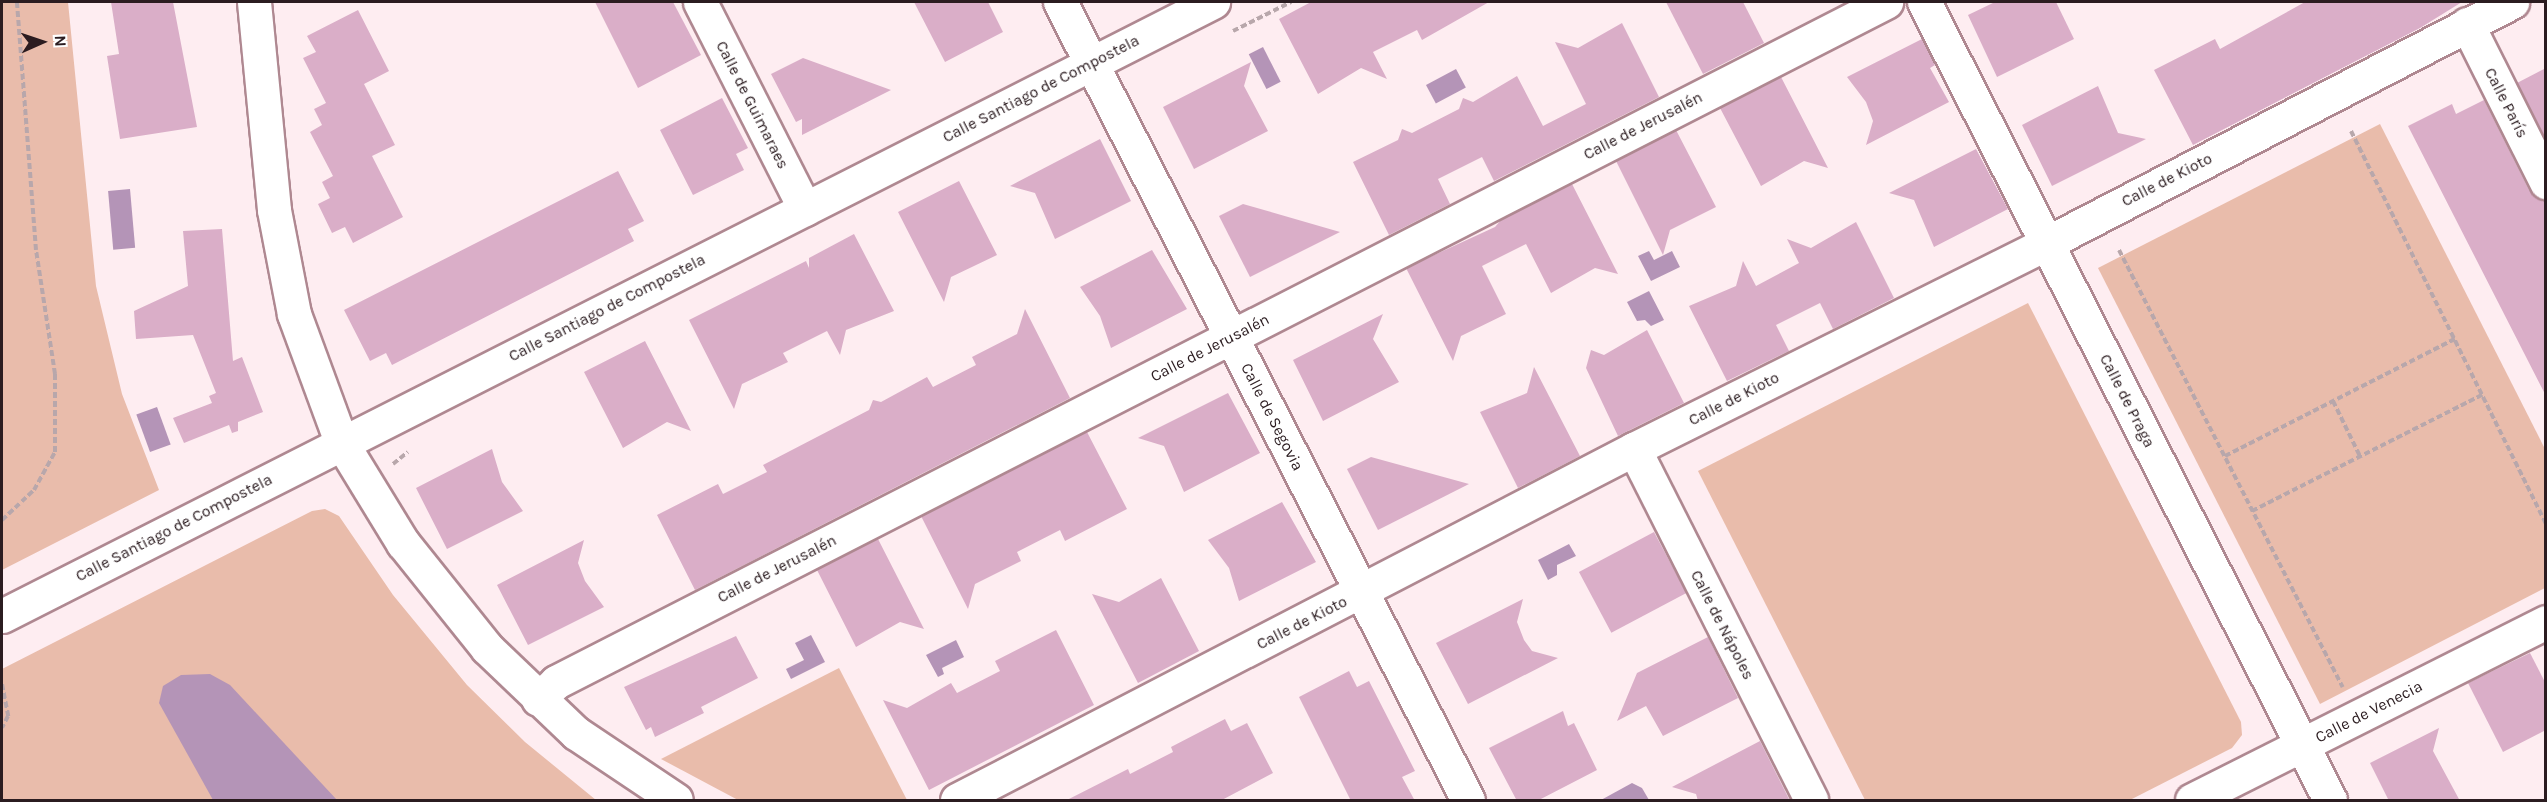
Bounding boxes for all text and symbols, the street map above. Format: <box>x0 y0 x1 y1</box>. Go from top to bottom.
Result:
north arrow <box>12 12 72 72</box>
street label: Calle Santiago de Compostela <box>940 31 1142 147</box>
text: N <box>51 35 70 47</box>
street label: Calle de Guimaraes <box>711 38 793 172</box>
street label: Calle París <box>2480 65 2532 141</box>
street label: Calle de Jerusalén <box>1580 88 1706 164</box>
street label: Calle de Kioto <box>2119 149 2215 211</box>
street label: Calle Santiago de Compostela <box>506 250 708 366</box>
street label: Calle de Jerusalén <box>1147 310 1273 386</box>
street label: Calle de Praga <box>2095 351 2159 451</box>
street label: Calle de Segovia <box>1237 360 1307 474</box>
street label: Calle de Kioto <box>1686 368 1782 430</box>
street label: Calle Santiago de Compostela <box>73 470 275 586</box>
street label: Calle de Jerusalén <box>714 531 840 607</box>
street label: Calle de Nápoles <box>1686 567 1758 683</box>
street label: Calle de Kioto <box>1254 592 1350 654</box>
street label: Calle de Venecia <box>2312 677 2426 747</box>

